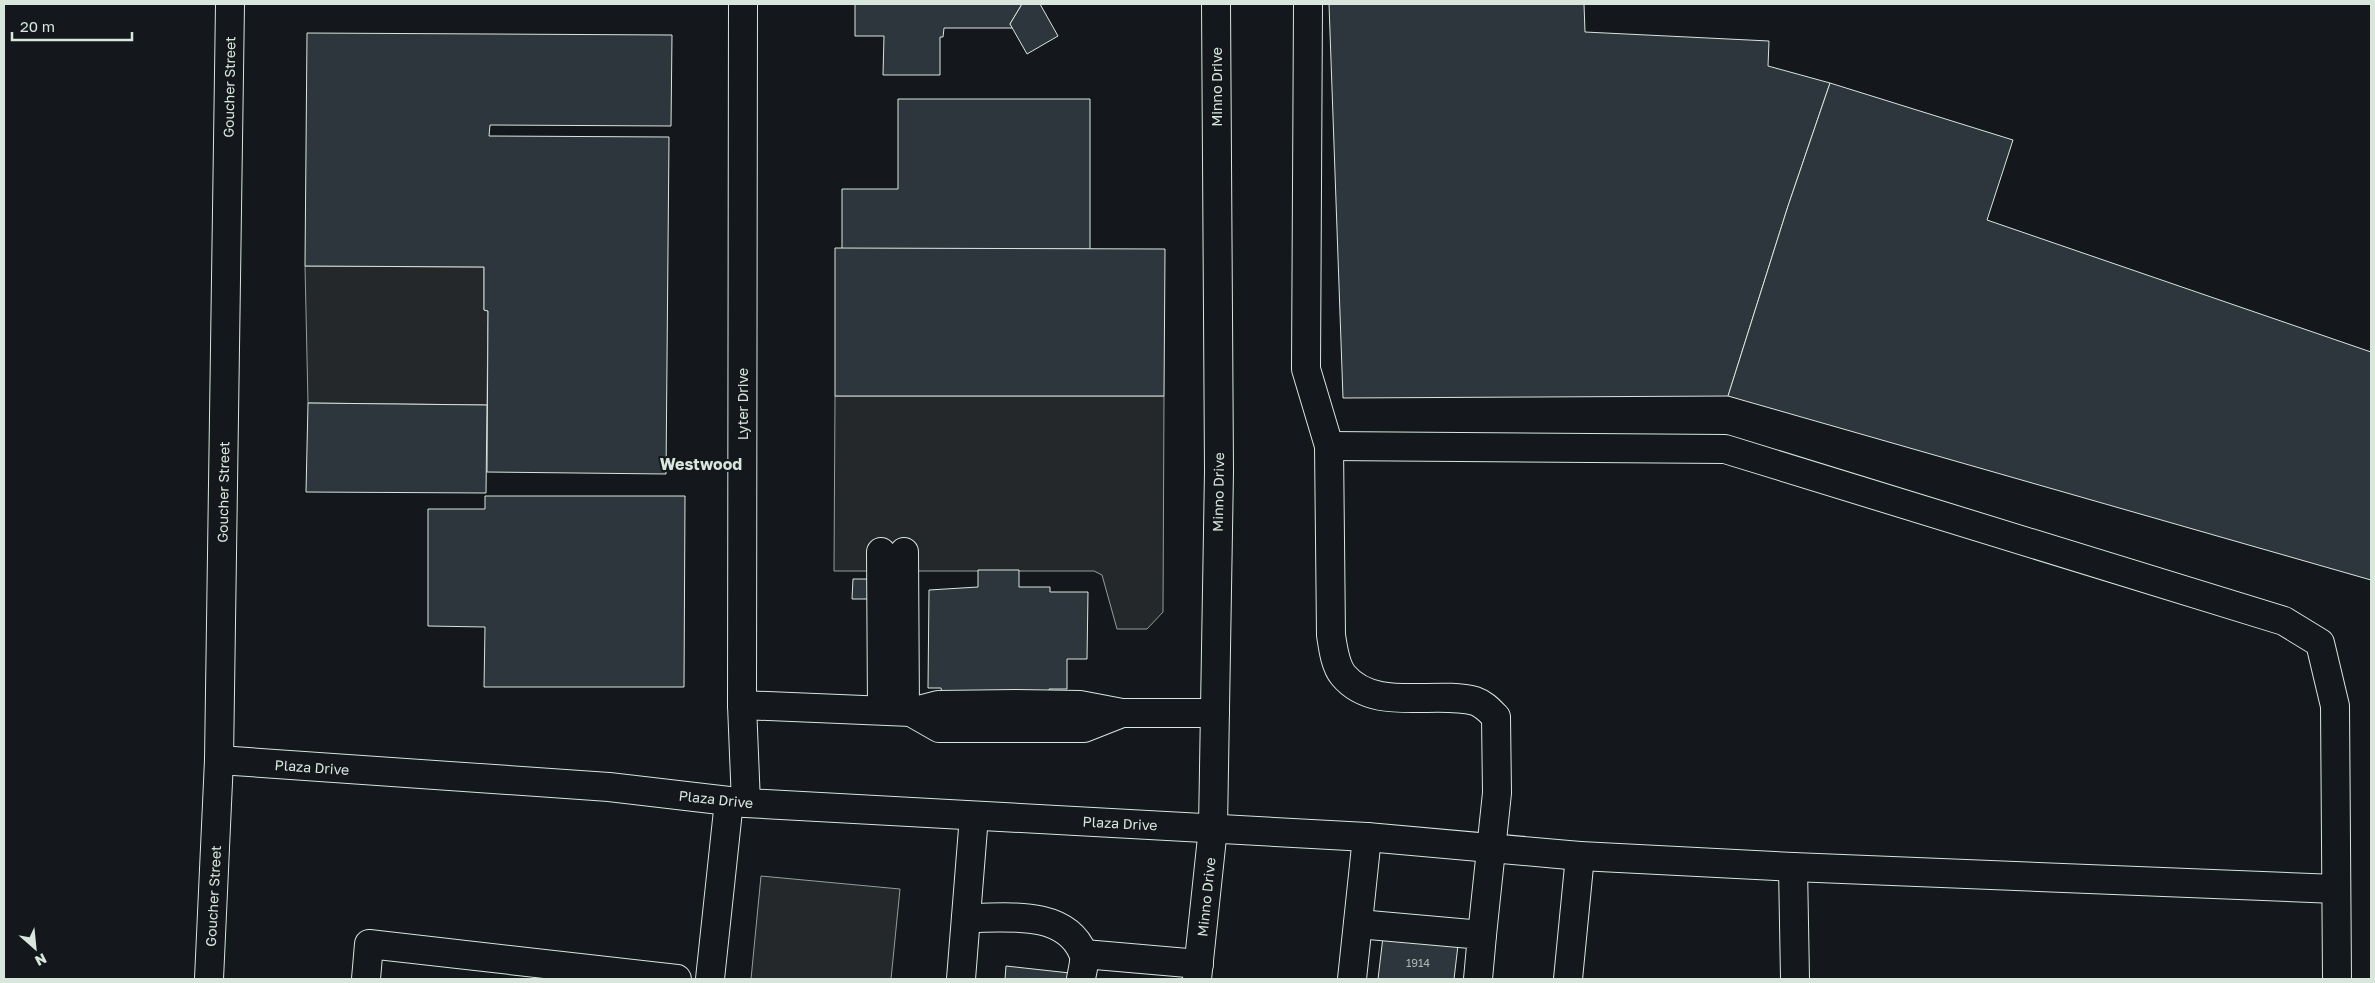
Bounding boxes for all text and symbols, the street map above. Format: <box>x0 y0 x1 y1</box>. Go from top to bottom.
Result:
scale bar <box>12 10 132 42</box>
text: 20 m <box>20 17 55 35</box>
street label: Goucher Street <box>220 36 238 138</box>
street label: Minno Drive <box>1208 47 1225 127</box>
street label: Lyter Drive <box>734 368 751 440</box>
street label: Goucher Street <box>214 441 232 543</box>
street label: Minno Drive <box>1209 452 1227 532</box>
district label: Westwood <box>660 454 742 474</box>
street label: Plaza Drive <box>274 756 350 778</box>
street label: Plaza Drive <box>678 787 754 811</box>
street label: Plaza Drive <box>1082 813 1158 833</box>
street label: Goucher Street <box>202 845 224 947</box>
street label: Minno Drive <box>1193 857 1219 937</box>
north arrow <box>10 923 60 973</box>
text: N <box>33 950 50 970</box>
house number: 1914 <box>1406 956 1430 969</box>

